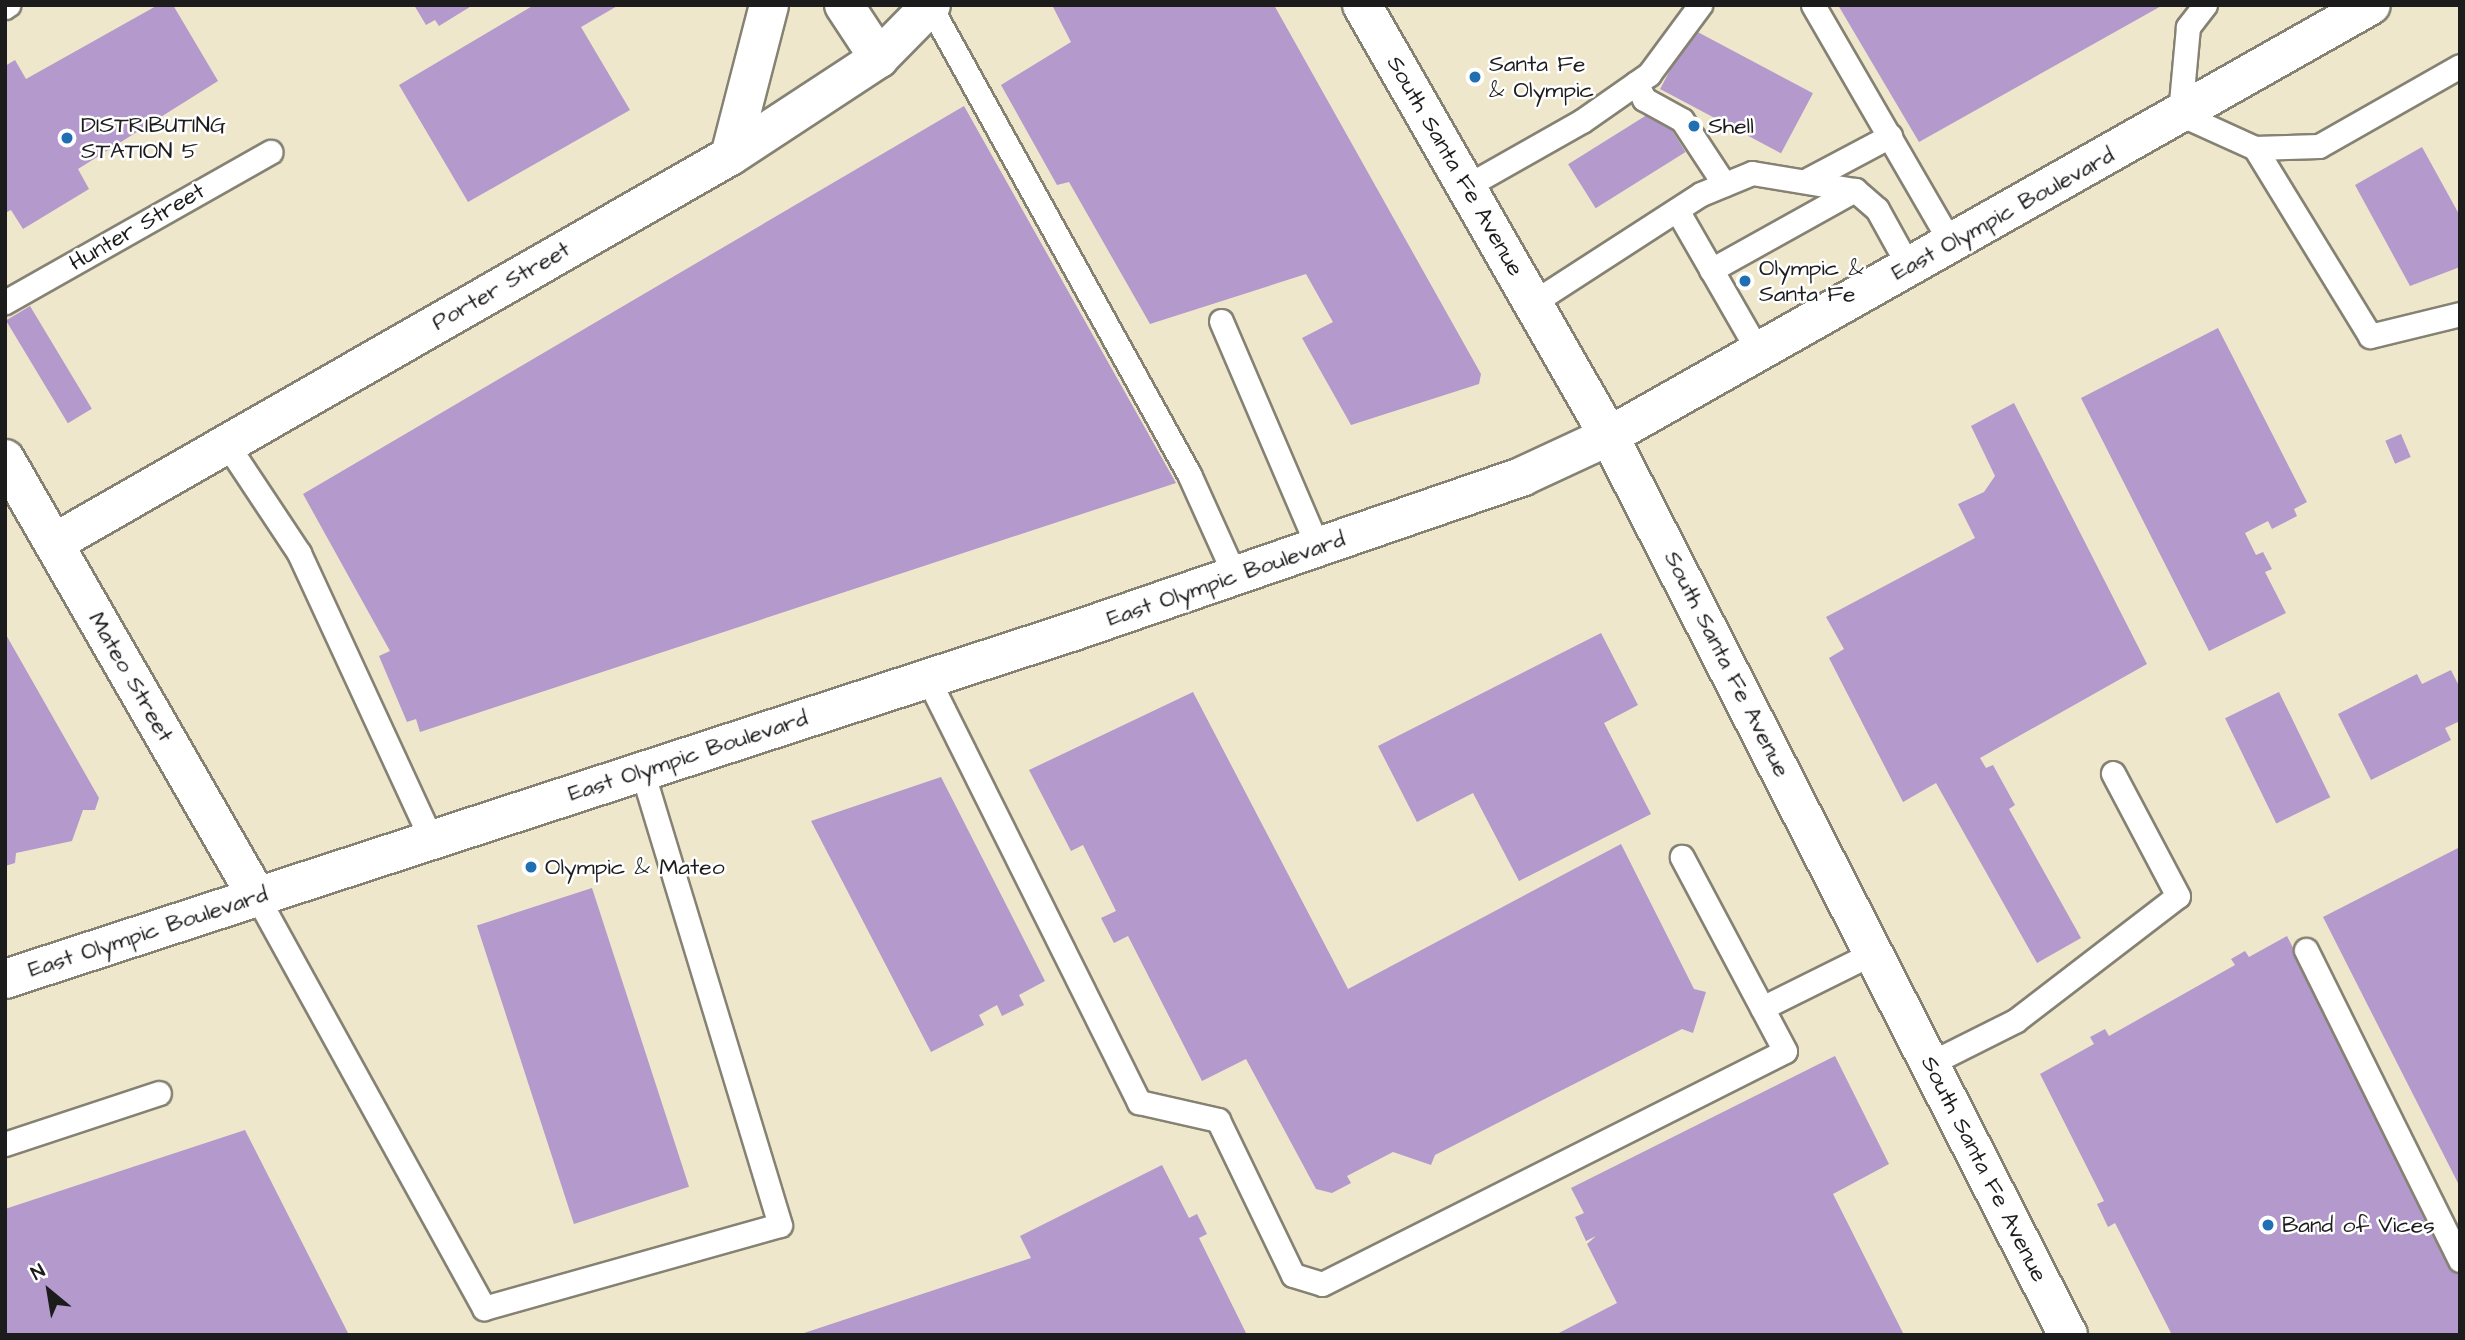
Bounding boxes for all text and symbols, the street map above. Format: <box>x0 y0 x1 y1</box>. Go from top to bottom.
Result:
place label: Santa Fe & Olympic <box>1489 50 1594 104</box>
street label: South Santa Fe Avenue <box>1381 51 1529 281</box>
marker: Santa Fe & Olympic <box>1467 69 1483 85</box>
place label: DISTRIBUTING STATION 5 <box>81 111 226 165</box>
place label: Shell <box>1708 112 1754 140</box>
marker: Shell <box>1686 118 1702 134</box>
marker: DISTRIBUTING STATION 5 <box>59 130 75 146</box>
street label: East Olympic Boulevard <box>1887 141 2119 287</box>
street label: Hunter Street <box>64 177 210 277</box>
street label: Porter Street <box>427 235 575 337</box>
place label: Olympic & Santa Fe <box>1759 254 1864 308</box>
marker: Olympic & Santa Fe <box>1737 273 1753 289</box>
street label: East Olympic Boulevard <box>1103 525 1349 633</box>
street label: South Santa Fe Avenue <box>1658 546 1796 782</box>
street label: Mateo Street <box>83 607 179 747</box>
street label: East Olympic Boulevard <box>565 704 811 808</box>
place label: Olympic & Mateo <box>545 853 725 881</box>
marker: Olympic & Mateo <box>523 859 539 875</box>
street label: East Olympic Boulevard <box>25 880 271 984</box>
street label: South Santa Fe Avenue <box>1915 1051 2053 1287</box>
place label: Band of Vices <box>2282 1211 2435 1239</box>
marker: Band of Vices <box>2260 1217 2276 1233</box>
north arrow <box>14 1256 84 1326</box>
text: N <box>26 1258 50 1287</box>

